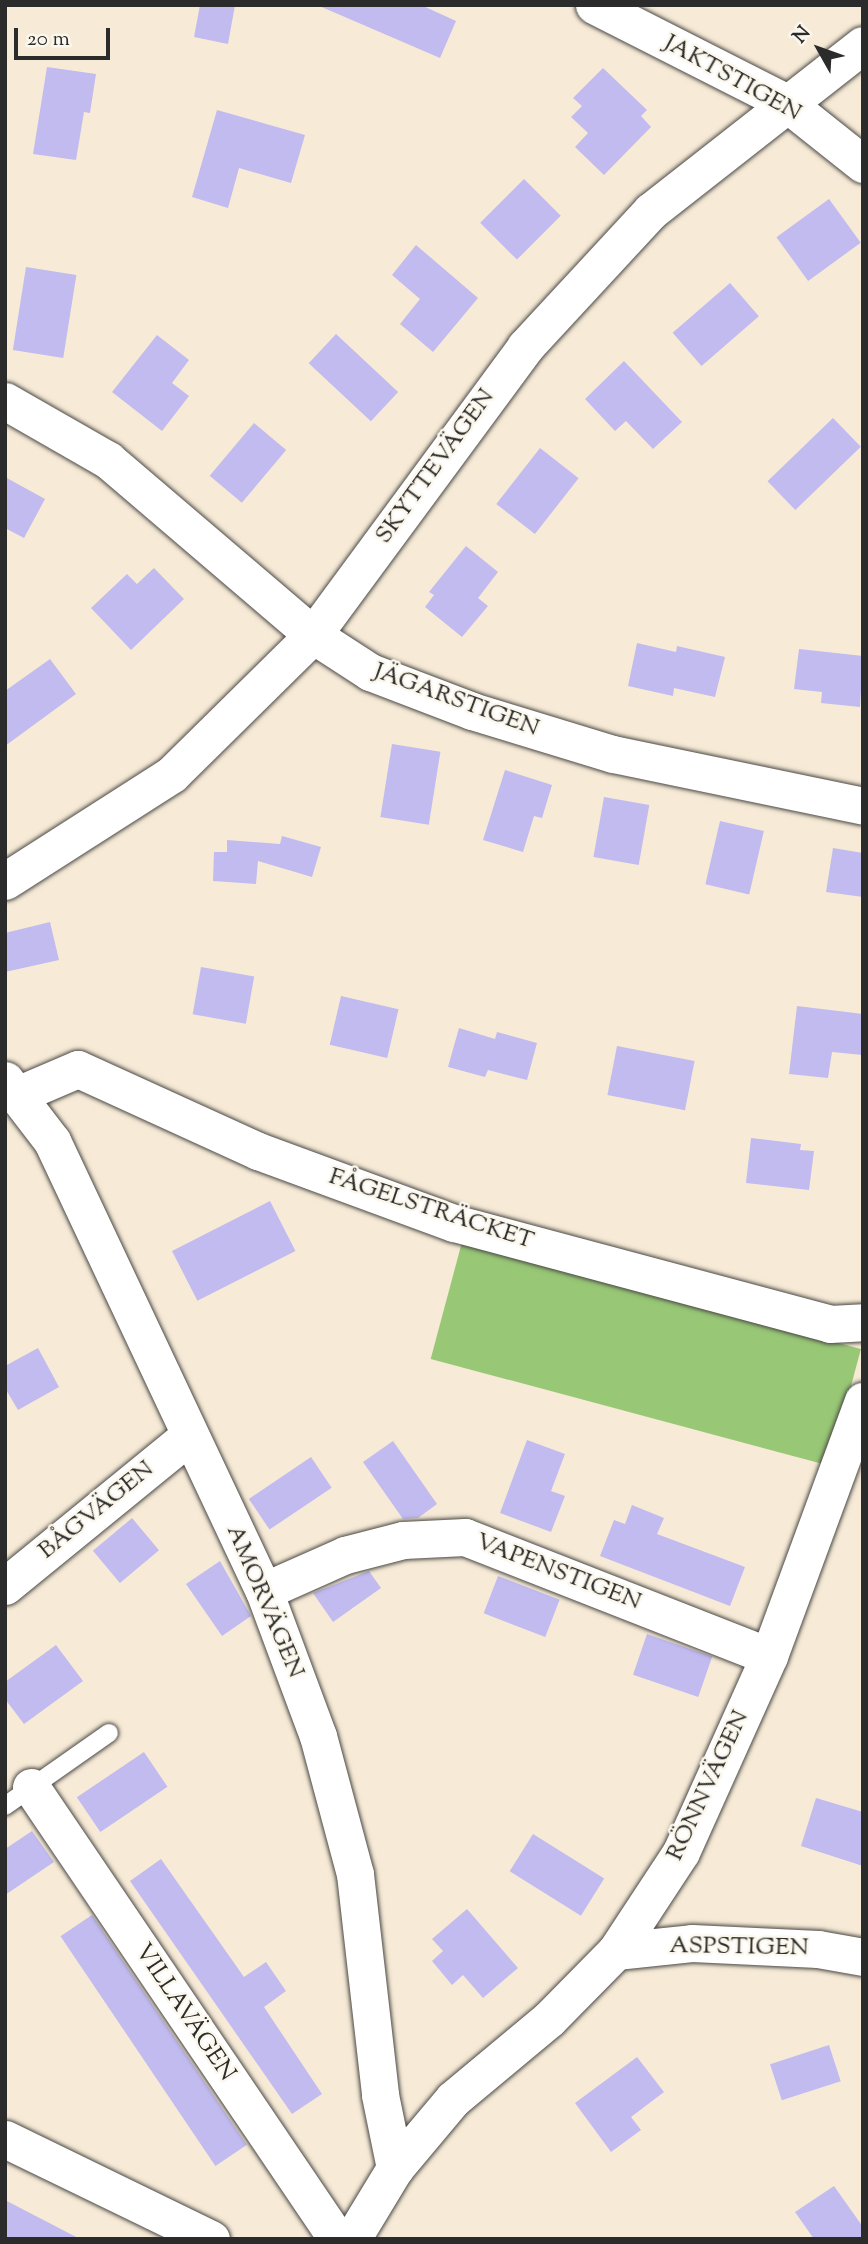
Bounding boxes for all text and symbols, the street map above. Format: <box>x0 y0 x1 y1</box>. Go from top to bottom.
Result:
scale bar <box>18 14 114 58</box>
north arrow <box>784 14 854 84</box>
text: 20 m <box>27 25 70 55</box>
street label: JAKTSTIGEN <box>658 29 806 129</box>
street label: SKYTTEVÄGEN <box>370 384 502 550</box>
street label: JÄGARSTIGEN <box>370 658 542 744</box>
street label: FÅGELSTRÄCKET <box>325 1163 537 1257</box>
street label: BÅGVÄGEN <box>34 1456 160 1566</box>
street label: AMORVÄGEN <box>219 1521 309 1683</box>
street label: VAPENSTIGEN <box>471 1528 645 1618</box>
street label: RÖNNVÄGEN <box>662 1706 756 1866</box>
street label: ASPSTIGEN <box>669 1932 809 1964</box>
street label: VILLAVÄGEN <box>127 1939 241 2087</box>

